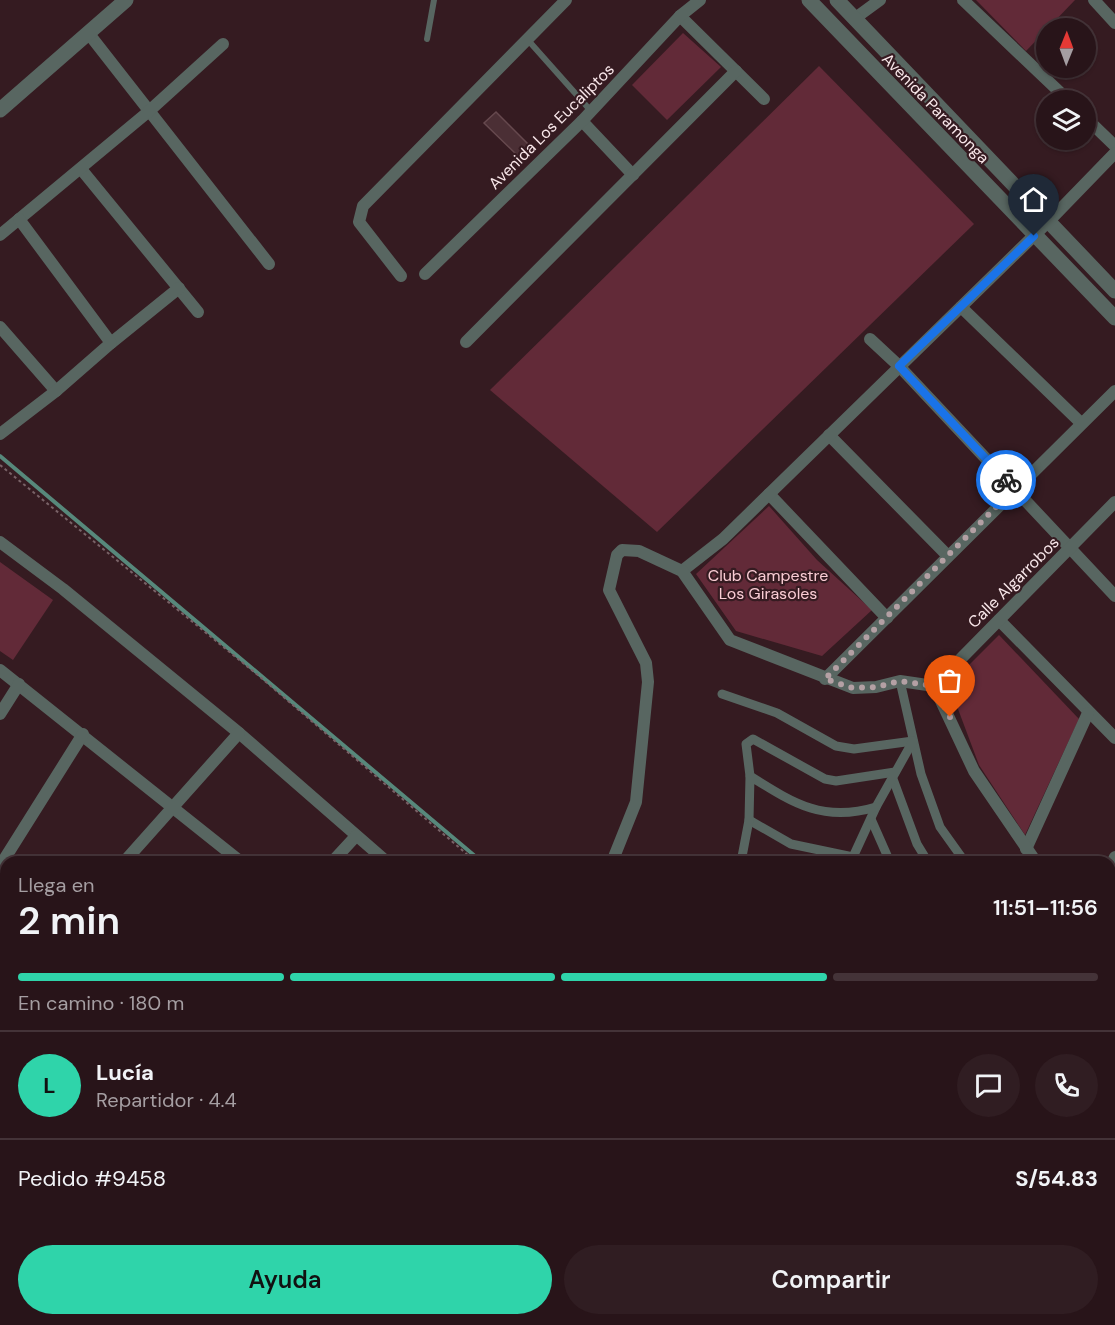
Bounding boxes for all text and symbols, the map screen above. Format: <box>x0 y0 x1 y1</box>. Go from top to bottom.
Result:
north arrow <box>1036 18 1096 78</box>
map controls <box>1036 18 1096 150</box>
street label: Avenida Paramonga <box>877 49 994 168</box>
street label: Avenida Los Eucaliptos <box>484 59 619 194</box>
button: layers <box>1036 90 1096 150</box>
pin <box>1008 174 1059 236</box>
icon: home <box>1017 183 1050 216</box>
courier <box>976 450 1036 510</box>
icon: bike <box>990 464 1023 497</box>
street label: Calle Algarrobos <box>963 532 1064 633</box>
park label: Club Campestre Los Girasoles <box>708 565 828 604</box>
pin <box>924 655 975 717</box>
icon: bag <box>933 664 966 697</box>
text: Llega en <box>18 872 95 898</box>
text: 11:51–11:56 <box>993 893 1098 922</box>
text: 2 min <box>18 895 120 946</box>
text: En camino · 180 m <box>18 990 184 1016</box>
button: chat <box>957 1054 1020 1117</box>
button: phone <box>1035 1054 1098 1117</box>
text: Lucía <box>96 1058 154 1087</box>
text: L <box>43 1071 56 1100</box>
text: Repartidor · 4.4 <box>96 1087 237 1113</box>
text: Pedido #9458 <box>18 1164 166 1193</box>
text: S/54.83 <box>1015 1164 1098 1193</box>
button: Ayuda <box>18 1245 552 1314</box>
button: Compartir <box>564 1245 1098 1314</box>

